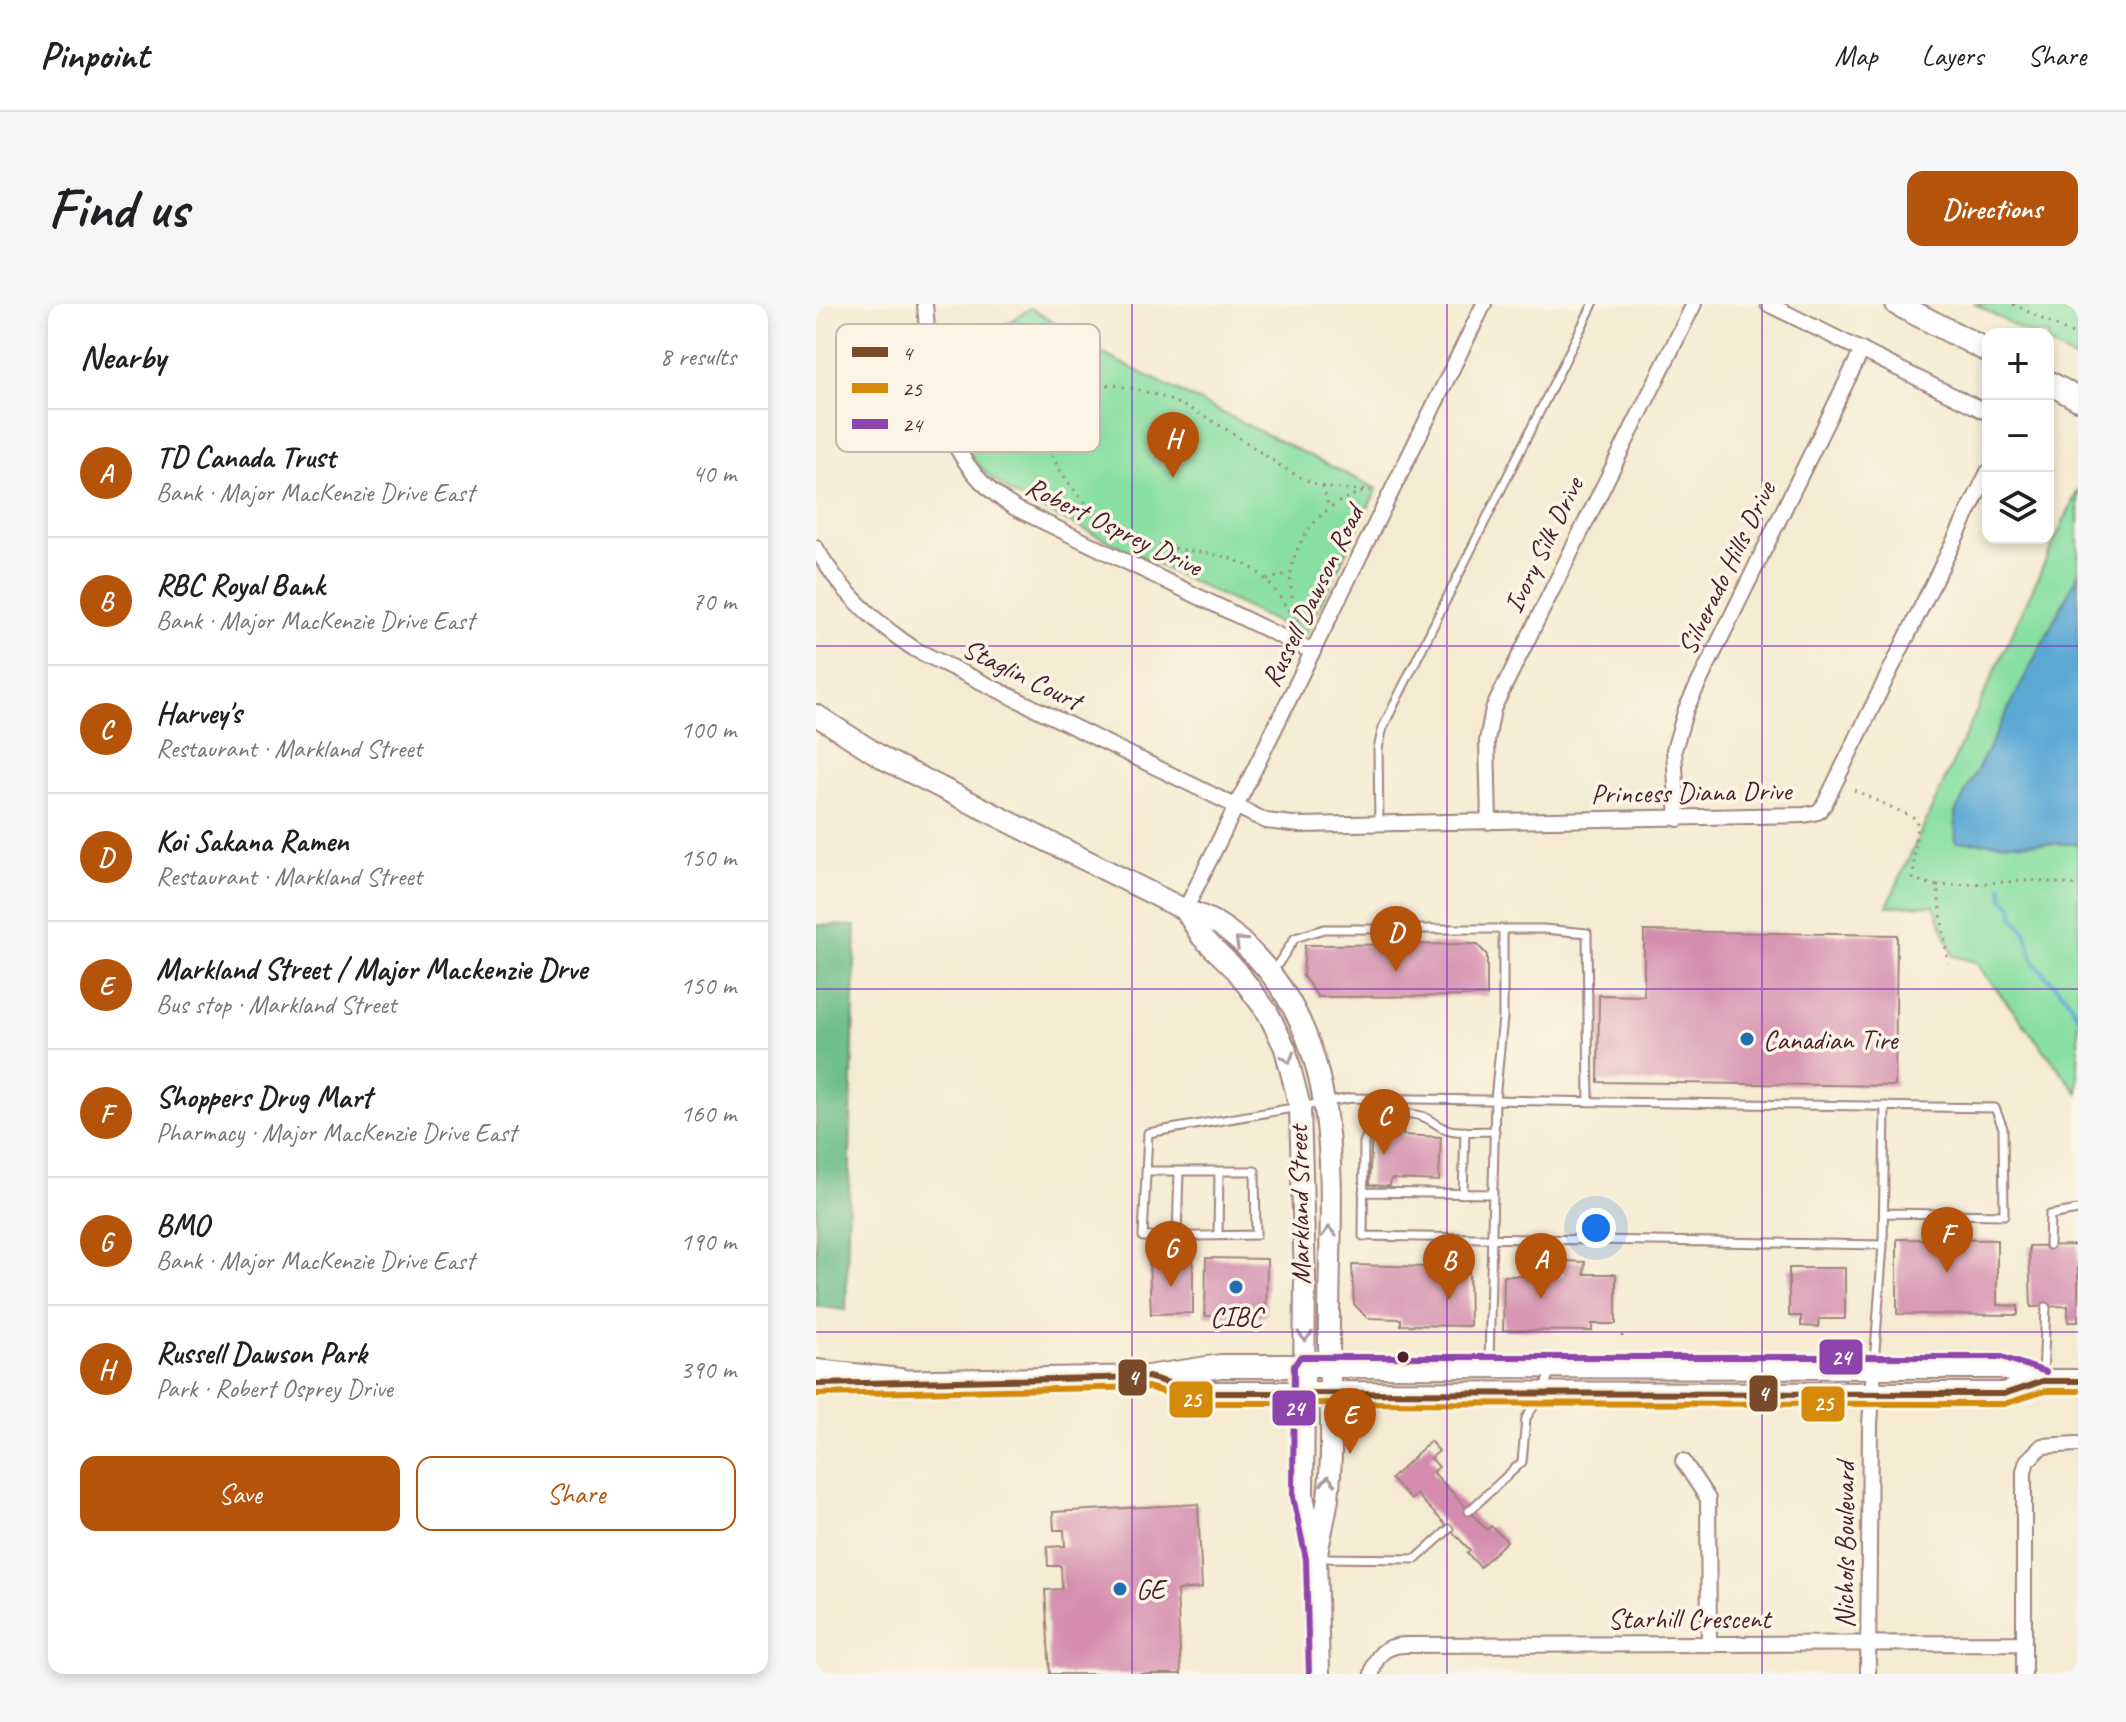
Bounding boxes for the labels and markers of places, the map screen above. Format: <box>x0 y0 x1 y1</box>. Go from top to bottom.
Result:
pin: H <box>1147 412 1199 478</box>
pin: D <box>1370 906 1422 972</box>
place label: Canadian Tire <box>1763 1022 1899 1057</box>
marker: Canadian Tire <box>1738 1030 1756 1048</box>
pin: C <box>1358 1089 1410 1155</box>
pin: F <box>1921 1207 1973 1273</box>
pin: G <box>1145 1221 1197 1287</box>
pin: A <box>1515 1233 1567 1299</box>
pin: B <box>1423 1234 1475 1300</box>
marker: CIBC <box>1227 1278 1245 1296</box>
place label: CIBC <box>1210 1299 1266 1334</box>
unlabelled marker <box>1395 1349 1411 1365</box>
pin: E <box>1324 1388 1376 1454</box>
place label: GE <box>1136 1572 1168 1607</box>
marker: GE <box>1111 1580 1129 1598</box>

